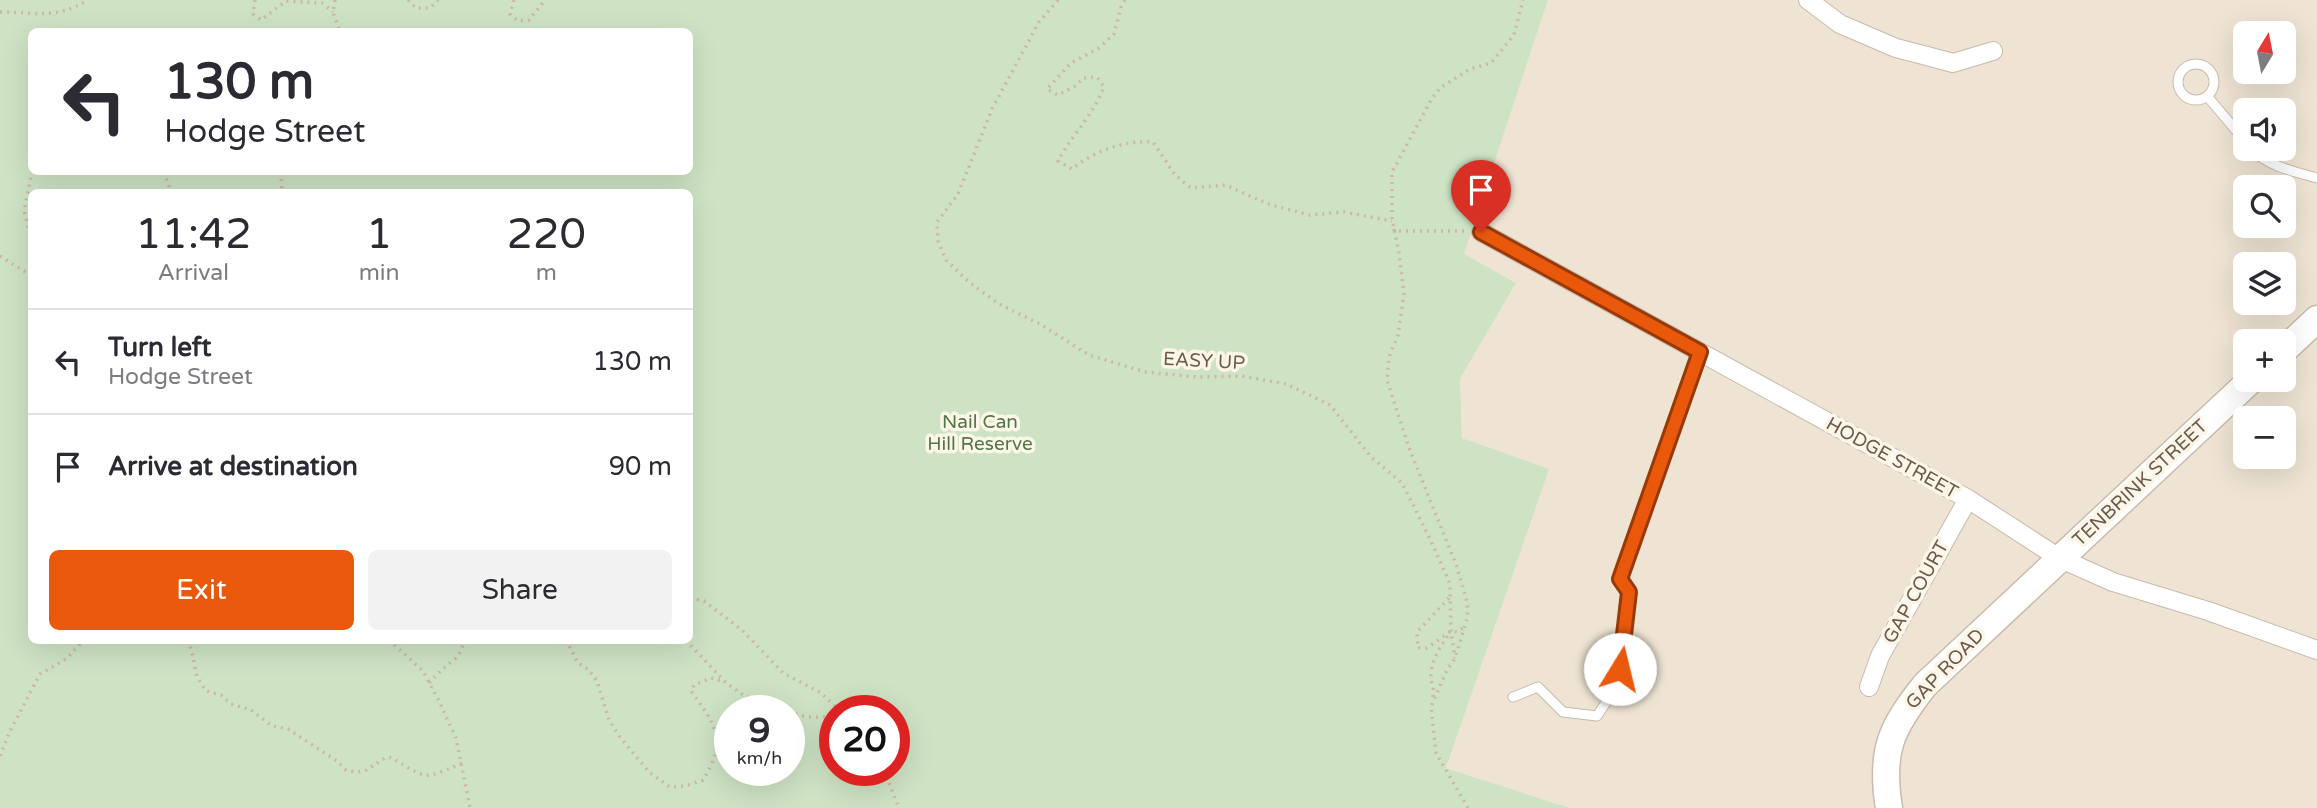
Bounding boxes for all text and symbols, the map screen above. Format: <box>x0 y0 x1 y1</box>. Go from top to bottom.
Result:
north arrow <box>2233 21 2296 84</box>
map controls <box>2233 21 2296 469</box>
text: 130 m <box>164 53 314 112</box>
icon: left <box>49 56 140 147</box>
button: sound <box>2233 98 2296 161</box>
text: Hodge Street <box>164 113 365 151</box>
pin <box>1451 160 1511 232</box>
icon: arrive <box>1462 171 1500 209</box>
button: search <box>2233 175 2296 238</box>
text: 11:42 <box>135 209 252 260</box>
text: 1 <box>366 209 392 260</box>
text: 220 <box>507 209 586 260</box>
button: layers <box>2233 252 2296 315</box>
text: Arrival <box>158 259 229 287</box>
text: min <box>359 259 400 287</box>
text: m <box>536 259 557 287</box>
button: + <box>2233 329 2296 392</box>
text: Turn left <box>108 332 211 363</box>
icon: left <box>49 343 87 381</box>
text: 130 m <box>592 346 672 377</box>
street label: EASY UP <box>1162 348 1246 374</box>
text: Hodge Street <box>108 363 253 391</box>
button: − <box>2233 406 2296 469</box>
park label: Nail Can Hill Reserve <box>927 411 1033 455</box>
street label: HODGE STREET <box>1822 413 1962 504</box>
street label: TENBRINK STREET <box>2068 415 2212 551</box>
icon: arrive <box>49 448 87 486</box>
text: Arrive at destination <box>108 451 358 482</box>
text: 90 m <box>609 451 672 482</box>
street label: GAP COURT <box>1879 536 1953 647</box>
button: Exit <box>49 550 354 630</box>
button: Share <box>368 550 672 630</box>
street label: GAP ROAD <box>1901 624 1989 714</box>
position arrow <box>1583 632 1657 706</box>
speed limit sign: 20 <box>819 695 910 786</box>
text: 9 <box>749 710 770 752</box>
text: km/h <box>737 747 782 769</box>

